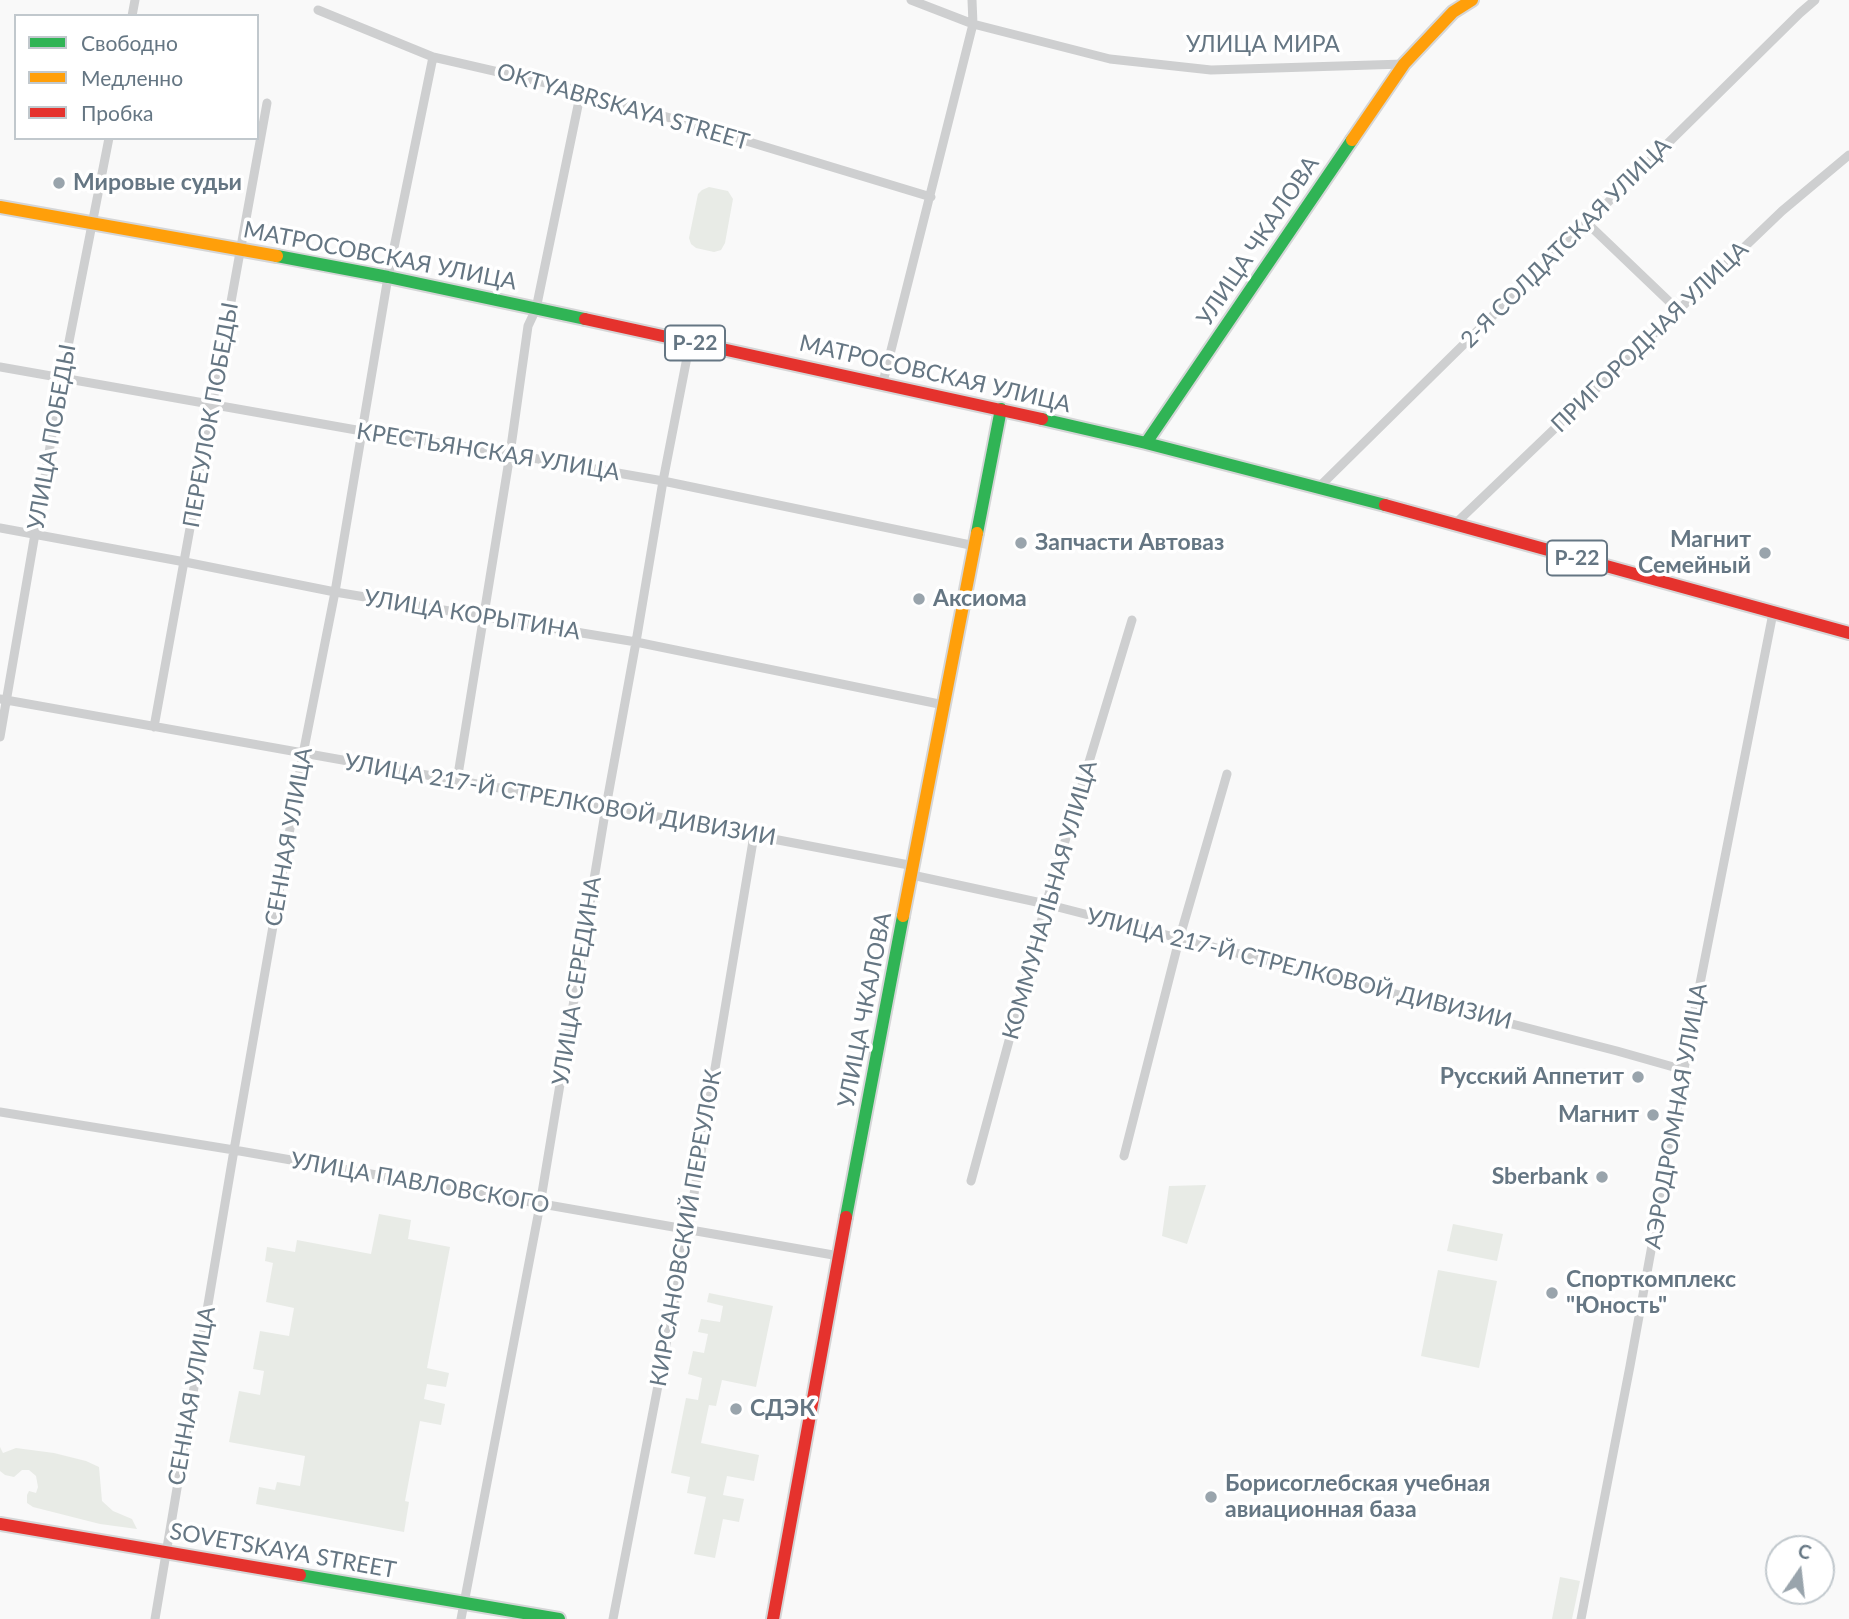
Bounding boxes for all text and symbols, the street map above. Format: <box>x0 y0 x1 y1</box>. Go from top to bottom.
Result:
legend <box>14 14 259 140</box>
text: Свободно <box>81 30 178 55</box>
street label: УЛИЦА МИРА <box>1186 31 1340 59</box>
street label: OKTYABRSKAYA STREET <box>494 58 752 156</box>
text: Медленно <box>81 65 183 90</box>
text: Пробка <box>81 100 154 125</box>
street label: 2-Я СОЛДАТСКАЯ УЛИЦА <box>1455 132 1677 354</box>
street label: УЛИЦА ЧКАЛОВА <box>1191 151 1325 331</box>
place label: Мировые судьи <box>73 169 242 197</box>
marker: Мировые судьи <box>51 175 67 191</box>
street label: МАТРОСОВСКАЯ УЛИЦА <box>241 216 519 296</box>
street label: ПРИГОРОДНАЯ УЛИЦА <box>1546 236 1754 438</box>
street label: ПЕРЕУЛОК ПОБЕДЫ <box>178 300 244 530</box>
road number: Р-22 <box>665 326 725 360</box>
street label: МАТРОСОВСКАЯ УЛИЦА <box>797 329 1073 419</box>
street label: УЛИЦА ПОБЕДЫ <box>22 342 82 532</box>
street label: КРЕСТЬЯНСКАЯ УЛИЦА <box>354 418 622 486</box>
place label: Магнит Семейный <box>1638 526 1751 580</box>
place label: Запчасти Автоваз <box>1035 529 1224 557</box>
marker: Запчасти Автоваз <box>1013 535 1029 551</box>
road number: Р-22 <box>1547 540 1607 576</box>
marker: Магнит Семейный <box>1757 545 1773 561</box>
street label: УЛИЦА КОРЫТИНА <box>362 584 582 646</box>
place label: Аксиома <box>933 585 1027 613</box>
marker: Аксиома <box>911 591 927 607</box>
street label: СЕННАЯ УЛИЦА <box>260 745 318 929</box>
street label: УЛИЦА 217-Й СТРЕЛКОВОЙ ДИВИЗИИ <box>342 748 778 852</box>
street label: КОММУНАЛЬНАЯ УЛИЦА <box>997 757 1103 1043</box>
street label: УЛИЦА СЕРЕДИНА <box>547 875 607 1087</box>
street label: УЛИЦА 217-Й СТРЕЛКОВОЙ ДИВИЗИИ <box>1083 903 1515 1035</box>
street label: УЛИЦА ЧКАЛОВА <box>833 910 897 1110</box>
street label: АЭРОДРОМНАЯ УЛИЦА <box>1639 981 1713 1251</box>
place label: Русский Аппетит <box>1440 1063 1624 1091</box>
street label: КИРСАНОВСКИЙ ПЕРЕУЛОК <box>645 1067 727 1389</box>
marker: Русский Аппетит <box>1630 1069 1646 1085</box>
place label: Магнит <box>1558 1101 1639 1129</box>
marker: Магнит <box>1645 1107 1661 1123</box>
street label: УЛИЦА ПАВЛОВСКОГО <box>288 1147 552 1219</box>
place label: Sberbank <box>1492 1163 1588 1191</box>
marker: Sberbank <box>1594 1169 1610 1185</box>
place label: Спорткомплекс "Юность" <box>1566 1266 1736 1320</box>
marker: Спорткомплекс "Юность" <box>1544 1285 1560 1301</box>
street label: СЕННАЯ УЛИЦА <box>163 1304 221 1488</box>
place label: СДЭК <box>750 1395 815 1423</box>
marker: СДЭК <box>728 1401 744 1417</box>
place label: Борисоглебская учебная авиационная база <box>1225 1470 1490 1524</box>
marker: Борисоглебская учебная авиационная база <box>1203 1489 1219 1505</box>
street label: SOVETSKAYA STREET <box>168 1518 398 1584</box>
north arrow <box>1765 1535 1835 1605</box>
text: С <box>1796 1538 1814 1564</box>

